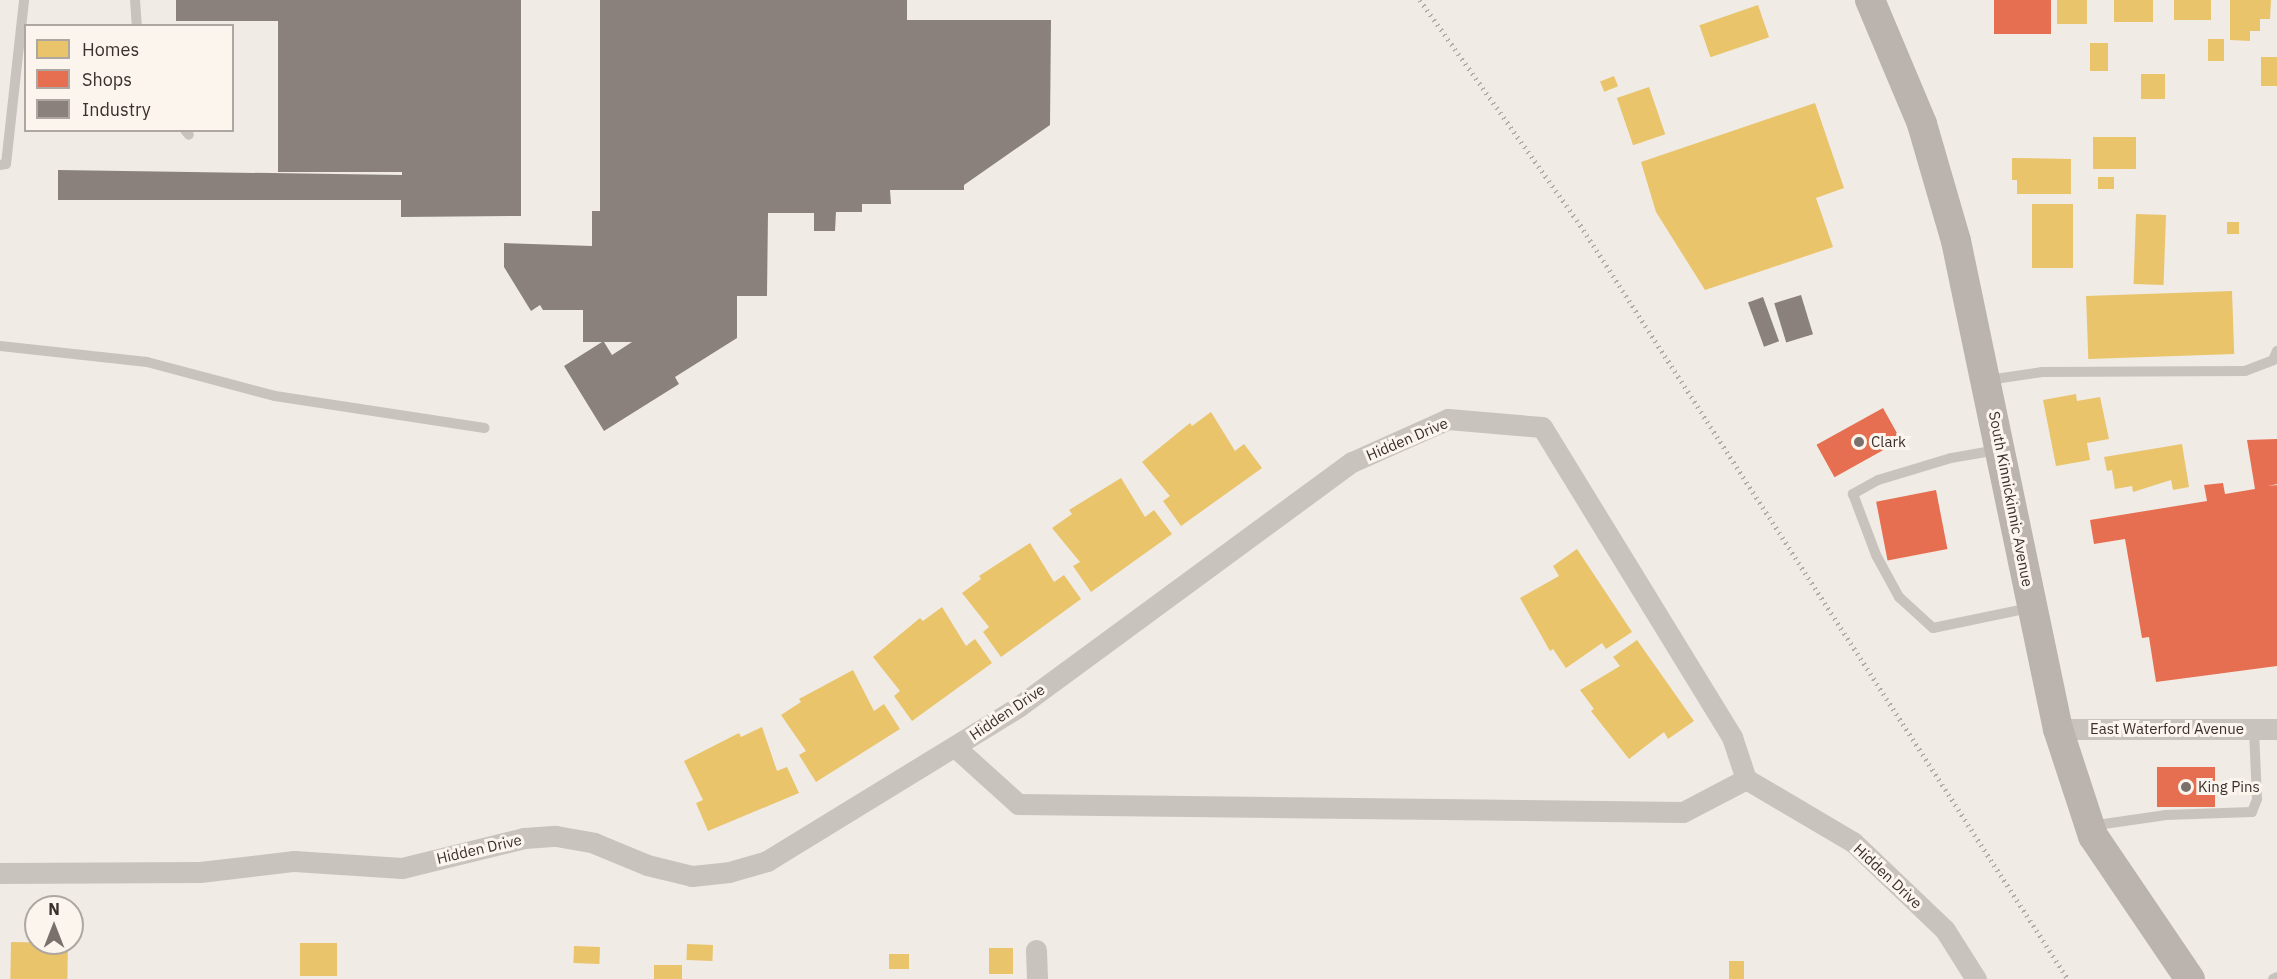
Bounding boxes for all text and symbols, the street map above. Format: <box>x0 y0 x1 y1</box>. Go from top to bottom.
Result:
legend <box>24 24 234 132</box>
text: Homes <box>82 38 139 61</box>
text: Shops <box>82 68 132 91</box>
text: Industry <box>82 98 151 121</box>
street label: South Kinnickinnic Avenue <box>1985 410 2037 588</box>
street label: Hidden Drive <box>1364 414 1450 464</box>
place label: Clark <box>1871 433 1906 451</box>
marker: Clark <box>1852 435 1866 449</box>
street label: Hidden Drive <box>966 680 1048 744</box>
street label: East Waterford Avenue <box>2090 720 2244 738</box>
place label: King Pins <box>2198 778 2260 796</box>
marker: King Pins <box>2179 780 2193 794</box>
street label: Hidden Drive <box>435 830 523 868</box>
street label: Hidden Drive <box>1850 840 1926 912</box>
north arrow <box>24 895 84 955</box>
text: N <box>48 899 60 919</box>

